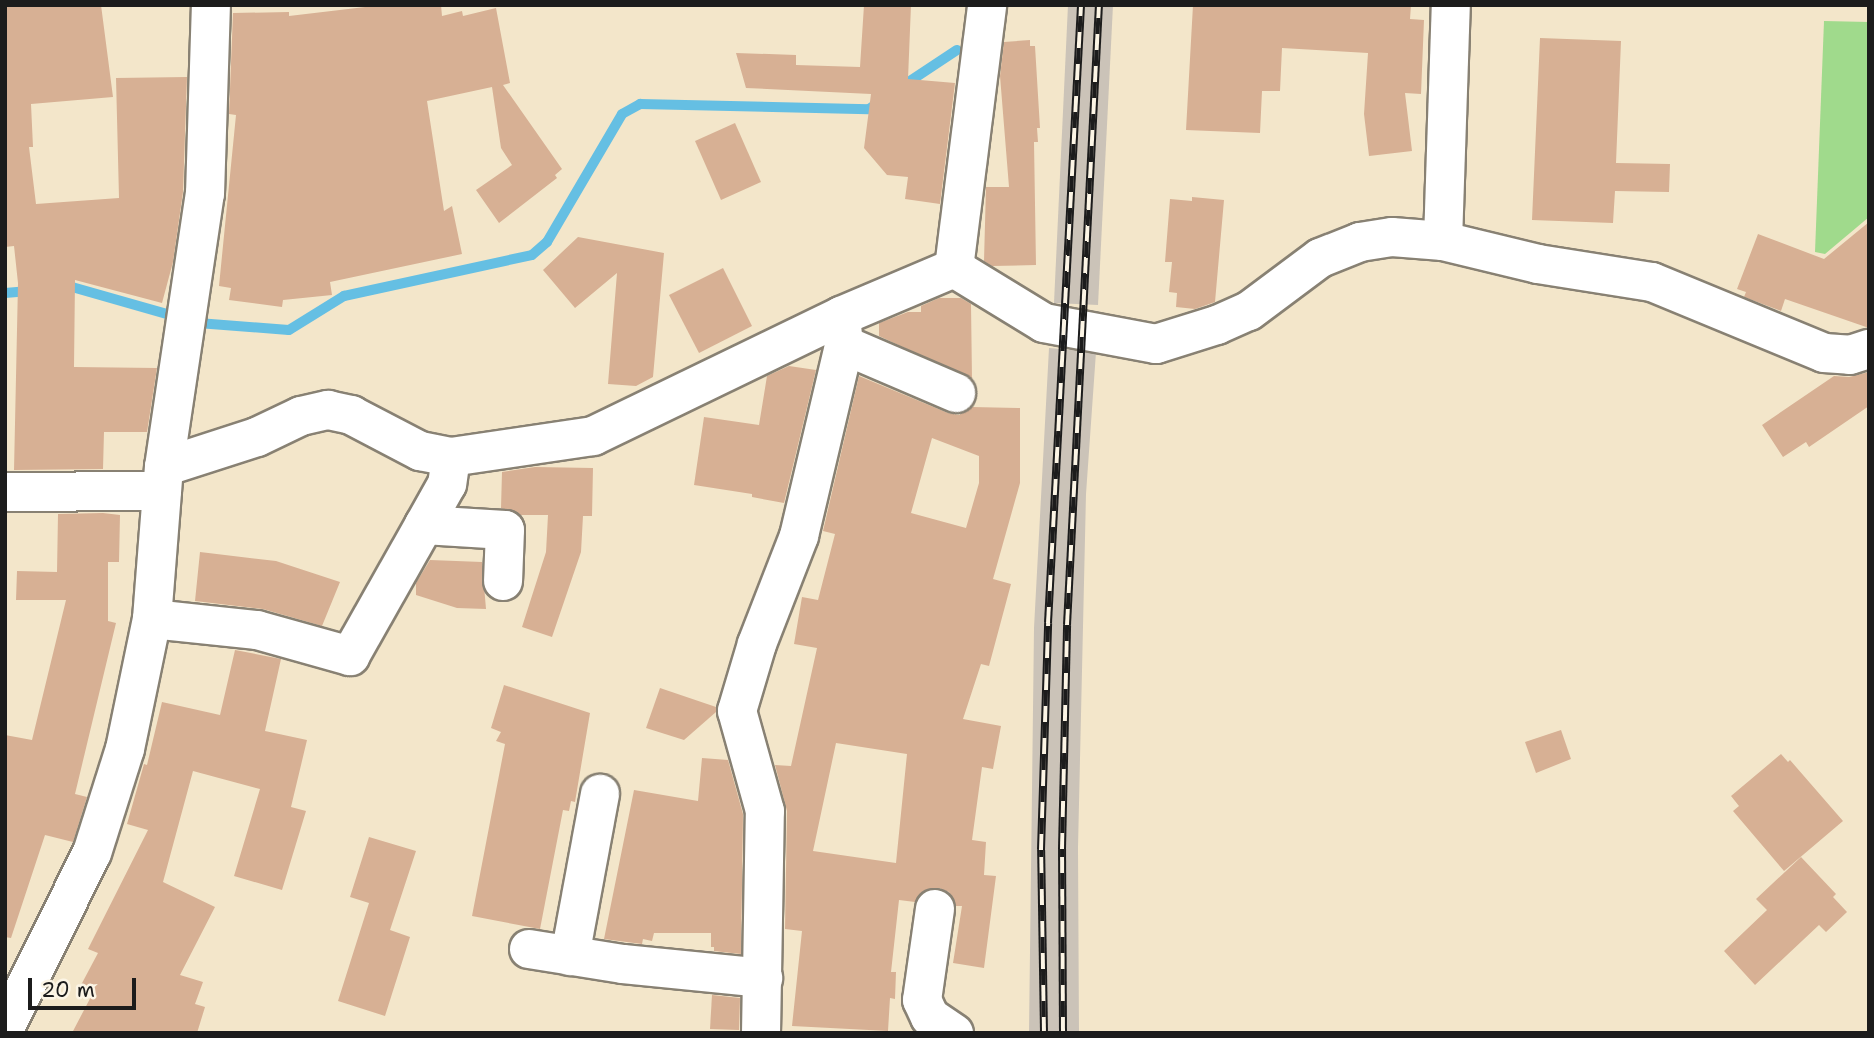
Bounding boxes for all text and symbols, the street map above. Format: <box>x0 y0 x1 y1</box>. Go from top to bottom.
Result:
scale bar <box>32 964 140 1008</box>
text: 20 m <box>41 976 95 1004</box>

